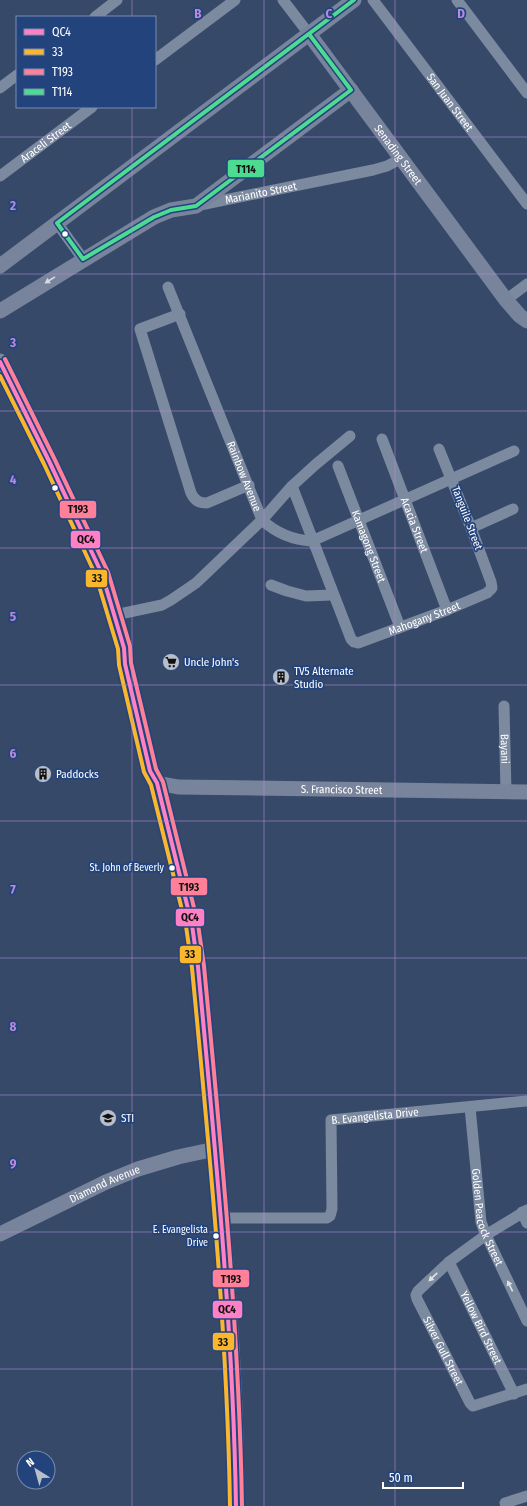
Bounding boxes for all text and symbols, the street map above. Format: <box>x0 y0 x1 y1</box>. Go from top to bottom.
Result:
text: B <box>194 6 202 21</box>
text: C <box>326 6 333 21</box>
text: D <box>457 6 465 21</box>
legend <box>16 16 156 108</box>
text: QC4 <box>52 25 71 39</box>
text: 33 <box>52 45 63 59</box>
text: T193 <box>52 65 73 79</box>
street label: San Juan Street <box>424 71 476 134</box>
text: T114 <box>52 85 73 99</box>
street label: Araceli Street <box>18 118 74 165</box>
street label: Senading Street <box>372 122 425 187</box>
line badge: T114 <box>227 159 265 178</box>
text: T114 <box>236 163 256 176</box>
street label: Marianito Street <box>224 179 298 206</box>
text: 2 <box>9 198 16 213</box>
unlabelled marker <box>60 229 70 239</box>
one-way arrow <box>44 276 56 283</box>
text: 3 <box>9 335 16 350</box>
street label: Rainbow Avenue <box>224 439 264 513</box>
text: 4 <box>10 472 17 487</box>
unlabelled marker <box>50 483 60 493</box>
street label: Tanguile Street <box>449 484 485 552</box>
street label: Acacia Street <box>398 495 431 555</box>
line badge: T193 <box>59 500 97 519</box>
text: T193 <box>68 503 88 516</box>
street label: Kamagong Street <box>349 508 389 585</box>
line badge: QC4 <box>70 530 101 549</box>
text: QC4 <box>77 533 95 546</box>
line badge: 33 <box>85 569 108 588</box>
text: 33 <box>91 572 102 585</box>
street label: Mahogany Street <box>387 599 462 638</box>
text: 5 <box>10 609 16 624</box>
supermarket icon: Uncle John's <box>161 652 181 672</box>
place label: Uncle John's <box>184 656 239 669</box>
place label: TV5 Alternate Studio <box>294 665 354 691</box>
building icon: TV5 Alternate Studio <box>271 667 291 687</box>
street label: Bayani <box>498 734 512 764</box>
text: 6 <box>10 746 17 761</box>
building icon: Paddocks <box>33 764 53 784</box>
place label: Paddocks <box>56 768 99 781</box>
street label: S. Francisco Street <box>301 782 383 796</box>
place label: St. John of Beverly <box>90 862 165 874</box>
marker: St. John of Beverly <box>167 863 177 873</box>
line badge: T193 <box>170 877 208 896</box>
text: T193 <box>179 881 199 894</box>
text: 7 <box>10 882 16 897</box>
line badge: QC4 <box>175 908 205 927</box>
text: QC4 <box>181 911 199 924</box>
line badge: 33 <box>179 945 202 964</box>
text: 33 <box>184 948 195 961</box>
text: 8 <box>10 1019 17 1034</box>
street label: B. Evangelista Drive <box>331 1105 419 1126</box>
school or university icon: STI <box>98 1108 118 1128</box>
place label: STI <box>121 1112 134 1125</box>
text: 9 <box>10 1156 17 1171</box>
street label: Diamond Avenue <box>67 1162 142 1206</box>
street label: Golden Peacock Street <box>469 1168 506 1268</box>
place label: E. Evangelista Drive <box>153 1224 208 1249</box>
marker: E. Evangelista Drive <box>211 1231 221 1241</box>
line badge: T193 <box>212 1269 250 1288</box>
one-way arrow <box>428 1272 438 1281</box>
text: T193 <box>221 1273 241 1286</box>
one-way arrow <box>507 1281 513 1292</box>
street label: Yellow Bird Street <box>458 1289 505 1366</box>
line badge: QC4 <box>212 1300 243 1319</box>
text: QC4 <box>218 1303 236 1316</box>
street label: Silver Gull Street <box>420 1314 466 1388</box>
line badge: 33 <box>212 1332 235 1351</box>
text: 33 <box>217 1336 228 1349</box>
north arrow <box>16 1450 56 1490</box>
text: N <box>24 1455 37 1470</box>
scale bar <box>383 1464 463 1490</box>
text: 50 m <box>389 1471 413 1485</box>

